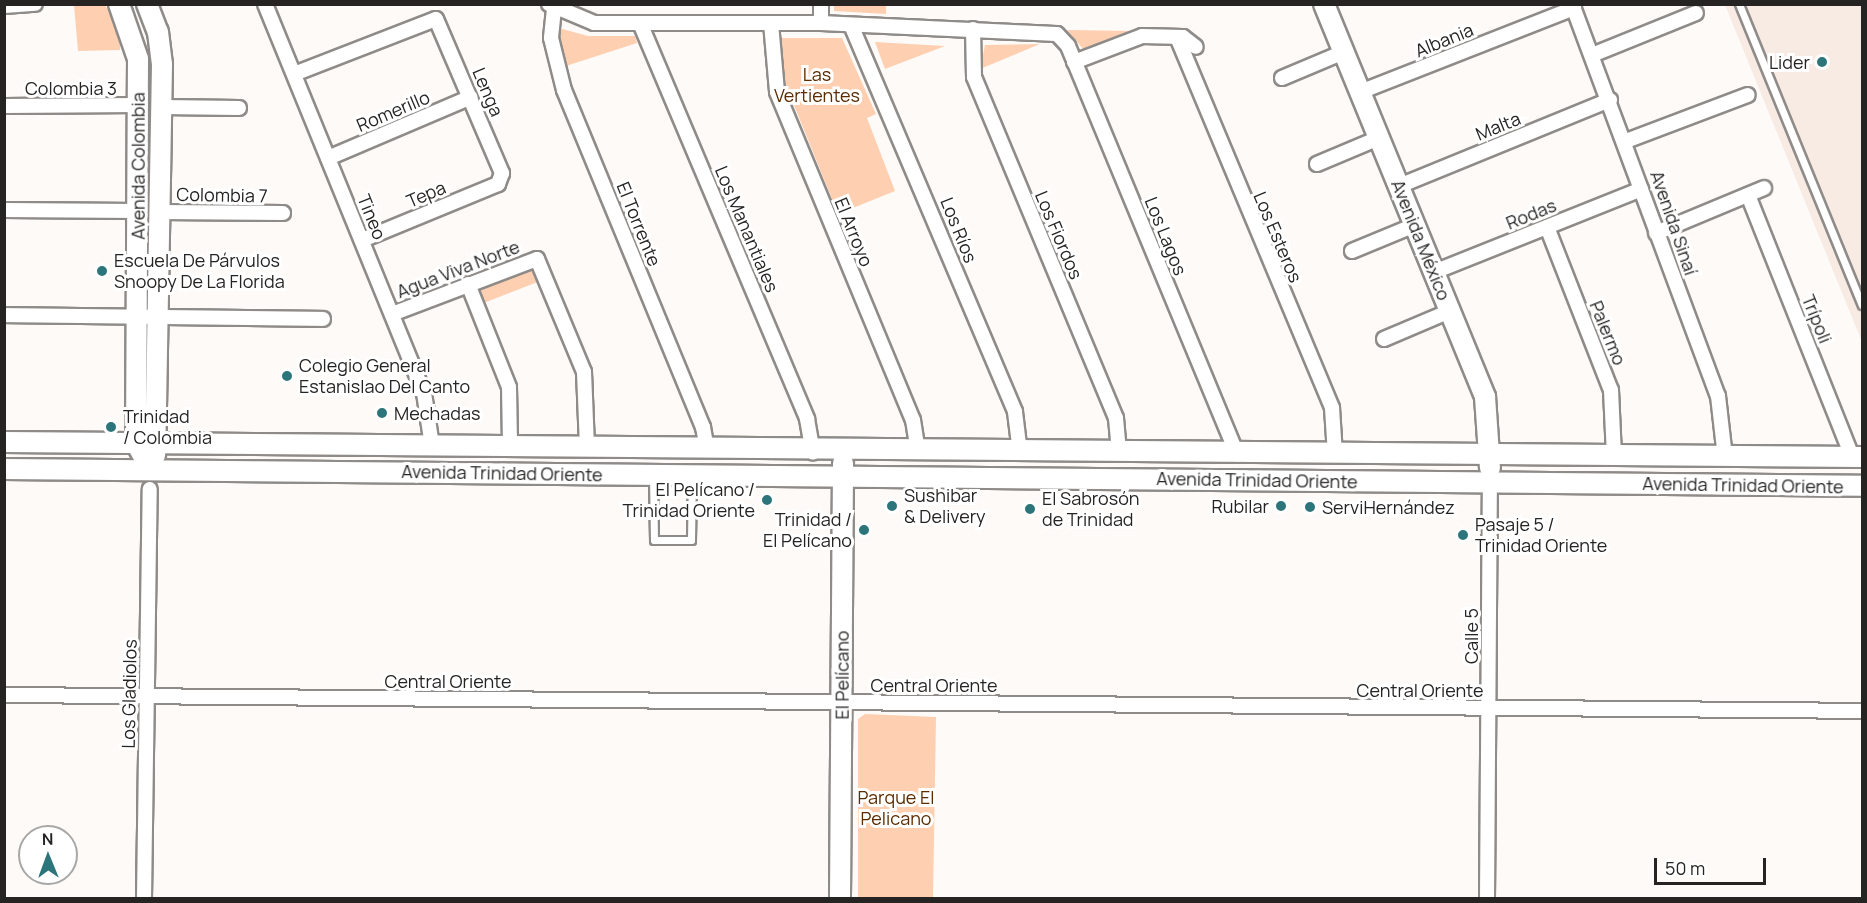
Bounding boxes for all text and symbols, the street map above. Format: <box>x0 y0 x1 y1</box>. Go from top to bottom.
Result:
street label: Albania <box>1412 19 1476 61</box>
place label: Lider <box>1769 51 1810 73</box>
marker: Lider <box>1815 55 1829 69</box>
street label: Lenga <box>468 64 508 120</box>
park label: Las Vertientes <box>774 64 860 106</box>
street label: Colombia 3 <box>25 77 117 99</box>
street label: Romerillo <box>353 86 433 136</box>
street label: Avenida Colombia <box>127 92 149 240</box>
street label: Malta <box>1472 107 1524 145</box>
street label: Los Manantiales <box>711 163 783 295</box>
street label: Avenida Sinaí <box>1646 168 1702 278</box>
street label: Tepa <box>403 176 449 212</box>
street label: Avenida México <box>1387 177 1455 303</box>
street label: El Torrente <box>612 179 666 269</box>
street label: Colombia 7 <box>176 183 268 207</box>
street label: Los Fiordos <box>1031 188 1087 282</box>
street label: Los Esteros <box>1249 189 1307 285</box>
street label: Tineo <box>353 191 391 243</box>
street label: El Arroyo <box>830 194 878 270</box>
street label: Los Ríos <box>936 194 982 266</box>
street label: Los Lagos <box>1141 194 1191 278</box>
street label: Rodas <box>1503 194 1559 234</box>
street label: Agua Viva Norte <box>393 236 523 302</box>
place label: Escuela De Párvulos Snoopy De La Florida <box>114 250 285 292</box>
marker: Escuela De Párvulos Snoopy De La Florida <box>95 264 109 278</box>
street label: Trípoli <box>1798 292 1836 346</box>
street label: Palermo <box>1585 298 1631 368</box>
place label: Colegio General Estanislao Del Canto <box>299 355 470 398</box>
marker: Colegio General Estanislao Del Canto <box>280 369 294 383</box>
place label: Mechadas <box>394 402 480 424</box>
place label: Trinidad / Colombia <box>123 406 212 448</box>
marker: Mechadas <box>375 406 389 420</box>
marker: Trinidad / Colombia <box>104 420 118 434</box>
street label: Avenida Trinidad Oriente <box>401 460 603 486</box>
street label: Avenida Trinidad Oriente <box>1156 467 1358 493</box>
street label: Avenida Trinidad Oriente <box>1642 472 1844 498</box>
place label: El Pelícano / Trinidad Oriente <box>623 479 755 522</box>
place label: Sushibar & Delivery <box>904 485 986 528</box>
place label: El Sabrosón de Trinidad <box>1042 488 1139 530</box>
marker: El Pelícano / Trinidad Oriente <box>760 493 774 507</box>
place label: Rubilar <box>1211 495 1269 517</box>
place label: ServiHernández <box>1322 496 1455 518</box>
marker: Sushibar & Delivery <box>885 499 899 513</box>
marker: Rubilar <box>1274 499 1288 513</box>
marker: ServiHernández <box>1303 500 1317 514</box>
marker: El Sabrosón de Trinidad <box>1023 502 1037 516</box>
place label: Trinidad / El Pelícano <box>763 509 852 552</box>
place label: Pasaje 5 / Trinidad Oriente <box>1475 514 1607 556</box>
marker: Trinidad / El Pelícano <box>857 523 871 537</box>
marker: Pasaje 5 / Trinidad Oriente <box>1456 528 1470 542</box>
street label: Calle 5 <box>1460 608 1482 664</box>
street label: El Pelícano <box>831 631 853 719</box>
street label: Los Gladiolos <box>117 639 141 749</box>
street label: Central Oriente <box>385 670 511 692</box>
street label: Central Oriente <box>871 674 997 696</box>
street label: Central Oriente <box>1357 679 1483 701</box>
park label: Parque El Pelicano <box>858 787 934 830</box>
north arrow <box>18 825 78 885</box>
text: N <box>42 828 54 850</box>
scale bar <box>1657 846 1770 884</box>
text: 50 m <box>1665 856 1705 880</box>

